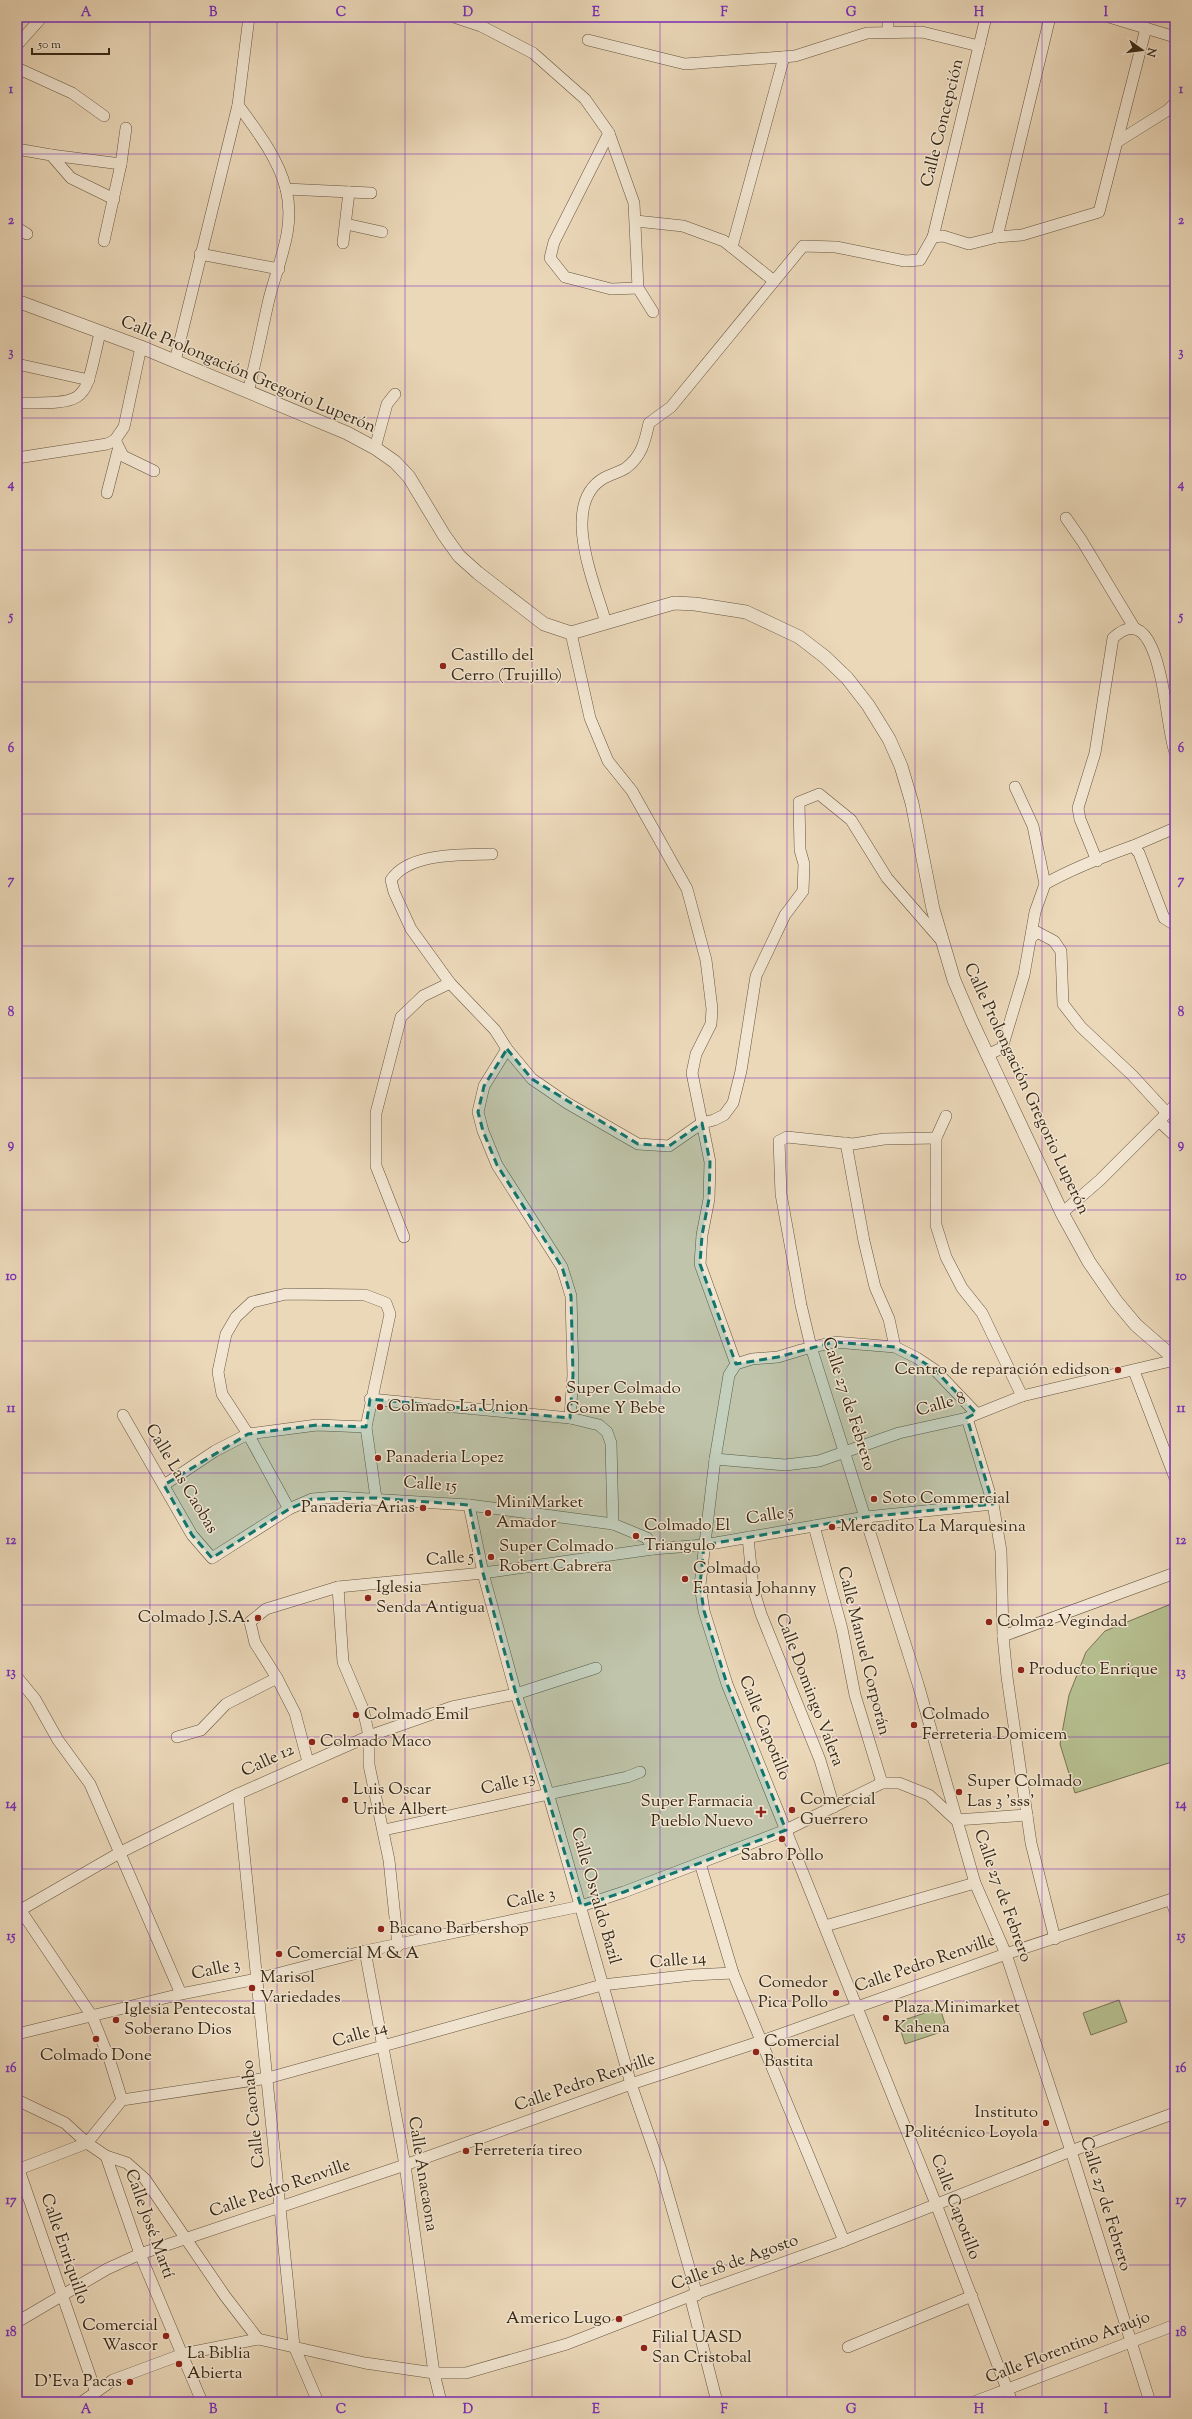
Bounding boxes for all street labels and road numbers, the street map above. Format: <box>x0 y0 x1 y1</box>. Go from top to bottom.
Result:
street label: Calle Concepción <box>915 56 971 190</box>
street label: Calle Prolongación Gregorio Luperón <box>117 310 379 440</box>
street label: Calle Prolongación Gregorio Luperón <box>957 959 1095 1219</box>
street label: Calle 27 de Febrero <box>815 1334 881 1474</box>
street label: Calle 8 <box>913 1386 969 1424</box>
street label: Calle Las Caobas <box>139 1419 224 1539</box>
street label: Calle 15 <box>402 1471 458 1499</box>
street label: Calle 5 <box>744 1500 796 1532</box>
street label: Calle 5 <box>425 1545 475 1573</box>
street label: Calle Manuel Corporán <box>830 1564 896 1738</box>
street label: Calle Domingo Valera <box>769 1610 849 1770</box>
street label: Calle Capotillo <box>732 1672 796 1784</box>
street label: Calle 12 <box>238 1738 298 1784</box>
street label: Calle 13 <box>479 1766 538 1802</box>
street label: Calle Osvaldo Bazil <box>564 1825 626 1968</box>
street label: Calle 27 de Febrero <box>967 1826 1037 1966</box>
street label: Calle 3 <box>505 1882 558 1916</box>
street label: Calle Pedro Renville <box>851 1929 999 1999</box>
street label: Calle 14 <box>649 1947 708 1975</box>
street label: Calle 3 <box>190 1953 243 1987</box>
street label: Calle 14 <box>330 2016 391 2054</box>
street label: Calle Pedro Renville <box>511 2048 659 2118</box>
street label: Calle Caonabo <box>236 2059 272 2169</box>
street label: Calle Anacaona <box>401 2115 443 2233</box>
street label: Calle 27 de Febrero <box>1073 2134 1137 2274</box>
street label: Calle Capotillo <box>924 2151 986 2263</box>
street label: Calle Pedro Renville <box>206 2154 354 2224</box>
street label: Calle José Martí <box>118 2166 180 2282</box>
street label: Calle Enriquillo <box>34 2190 94 2308</box>
street label: Calle 18 de Agosto <box>668 2229 802 2297</box>
street label: Calle Florentino Araujo <box>982 2306 1154 2390</box>

